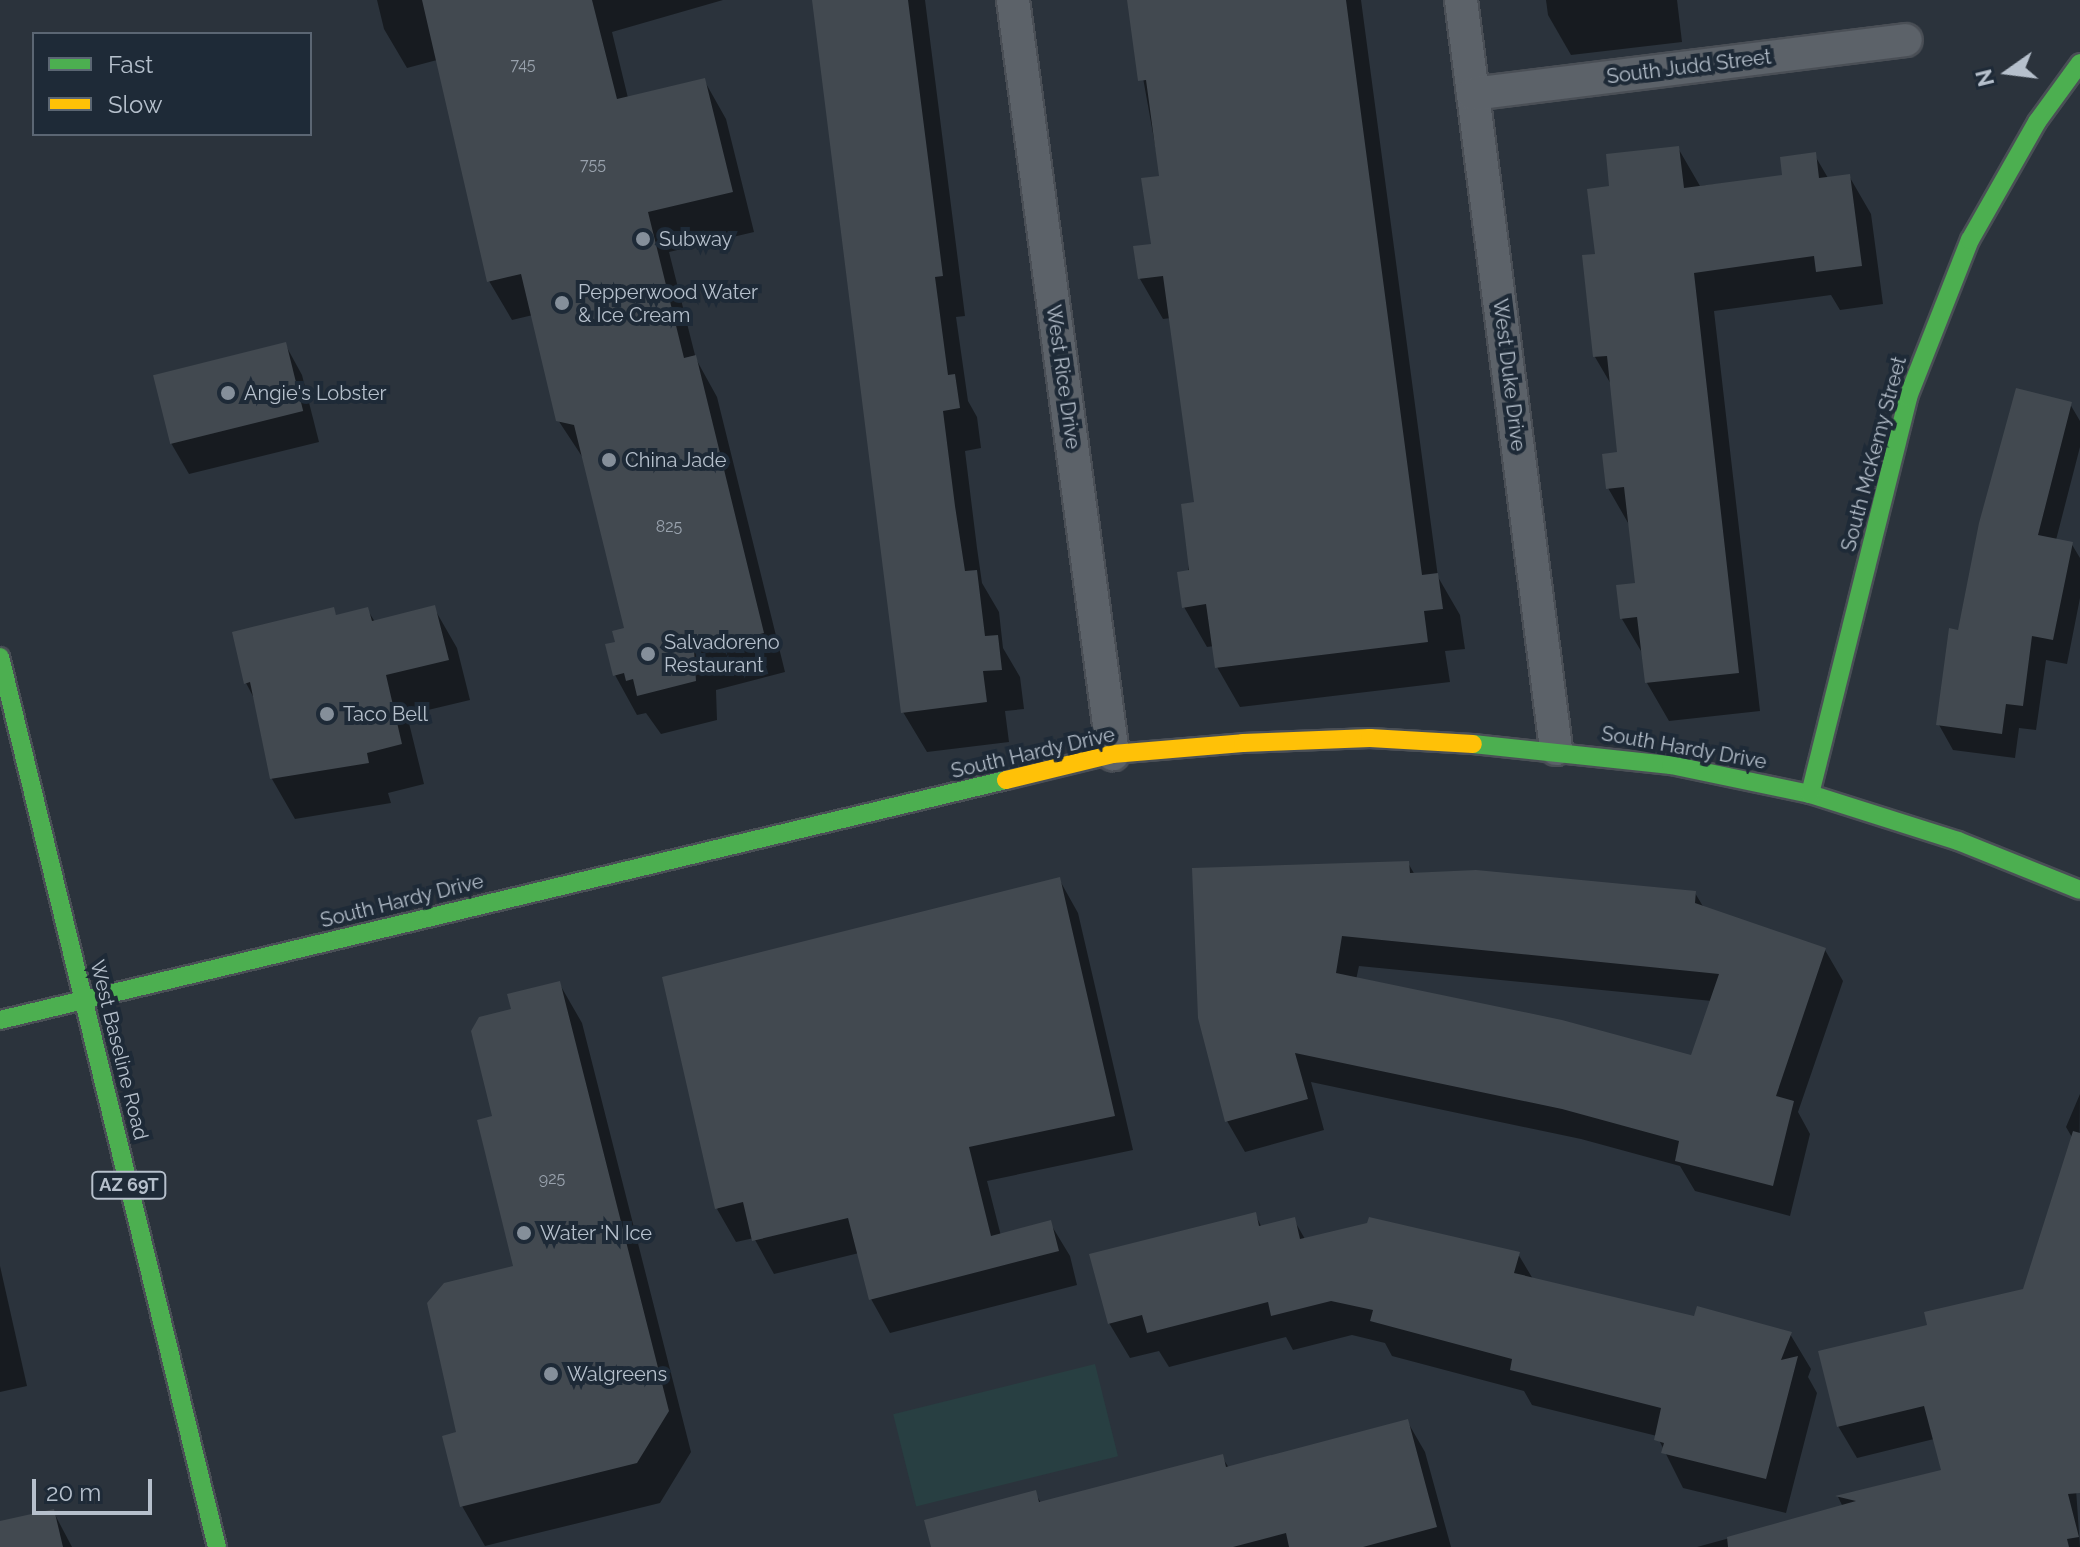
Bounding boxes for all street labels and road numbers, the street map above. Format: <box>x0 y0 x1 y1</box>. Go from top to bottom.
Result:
street label: South Judd Street <box>1605 45 1773 89</box>
street label: West Duke Drive <box>1488 297 1530 453</box>
street label: West Rice Drive <box>1041 303 1085 451</box>
street label: South McKemy Street <box>1836 354 1912 554</box>
street label: South Hardy Drive <box>949 722 1117 784</box>
street label: South Hardy Drive <box>1599 722 1769 774</box>
street label: South Hardy Drive <box>318 869 486 933</box>
street label: West Baseline Road <box>85 958 153 1142</box>
road number: AZ 69T <box>91 1171 167 1199</box>

